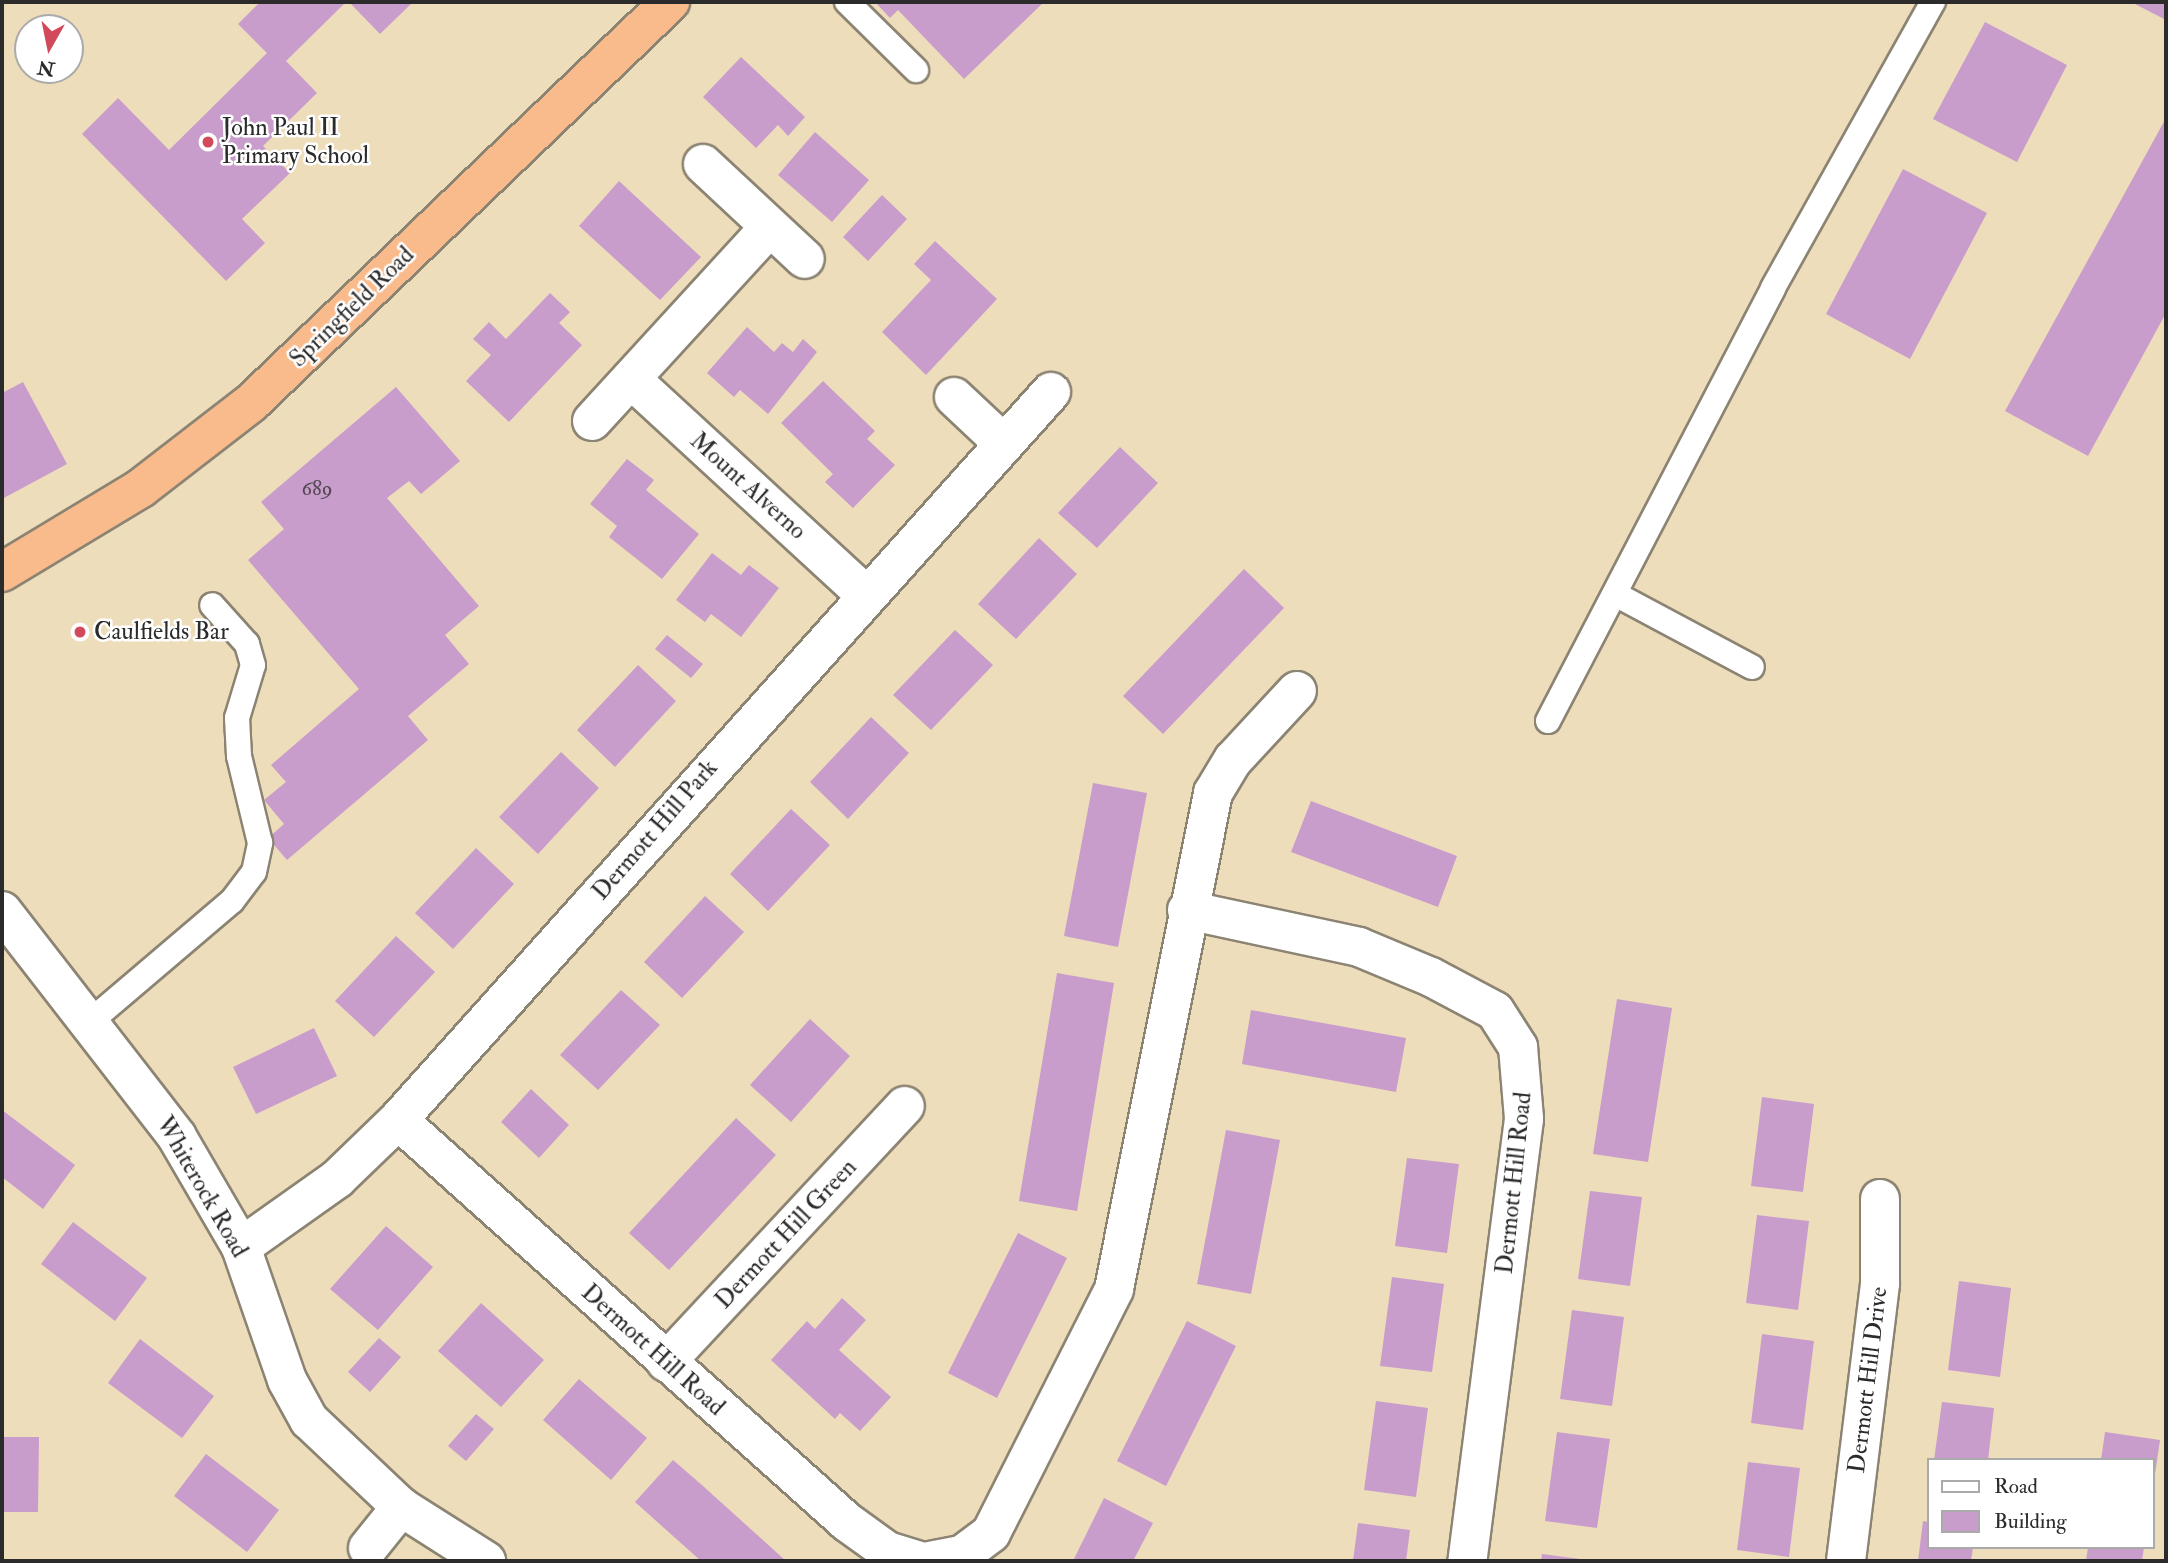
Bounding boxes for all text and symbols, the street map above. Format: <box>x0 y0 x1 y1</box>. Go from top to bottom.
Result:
north arrow <box>14 14 84 84</box>
text: N <box>36 55 56 81</box>
place label: John Paul II Primary School <box>222 114 369 170</box>
marker: John Paul II Primary School <box>200 134 216 150</box>
street label: Springfield Road <box>284 241 420 373</box>
street label: Mount Alverno <box>684 426 812 546</box>
house number: 689 <box>301 476 333 502</box>
place label: Caulfields Bar <box>94 618 229 646</box>
marker: Caulfields Bar <box>72 624 88 640</box>
street label: Dermott Hill Park <box>586 754 724 906</box>
street label: Dermott Hill Road <box>1490 1091 1538 1275</box>
street label: Whiterock Road <box>150 1111 254 1263</box>
street label: Dermott Hill Green <box>709 1153 863 1315</box>
street label: Dermott Hill Road <box>575 1278 731 1422</box>
street label: Dermott Hill Drive <box>1842 1285 1894 1475</box>
legend <box>1926 1458 2154 1549</box>
text: Road <box>1994 1473 2038 1500</box>
text: Building <box>1994 1508 2067 1535</box>

